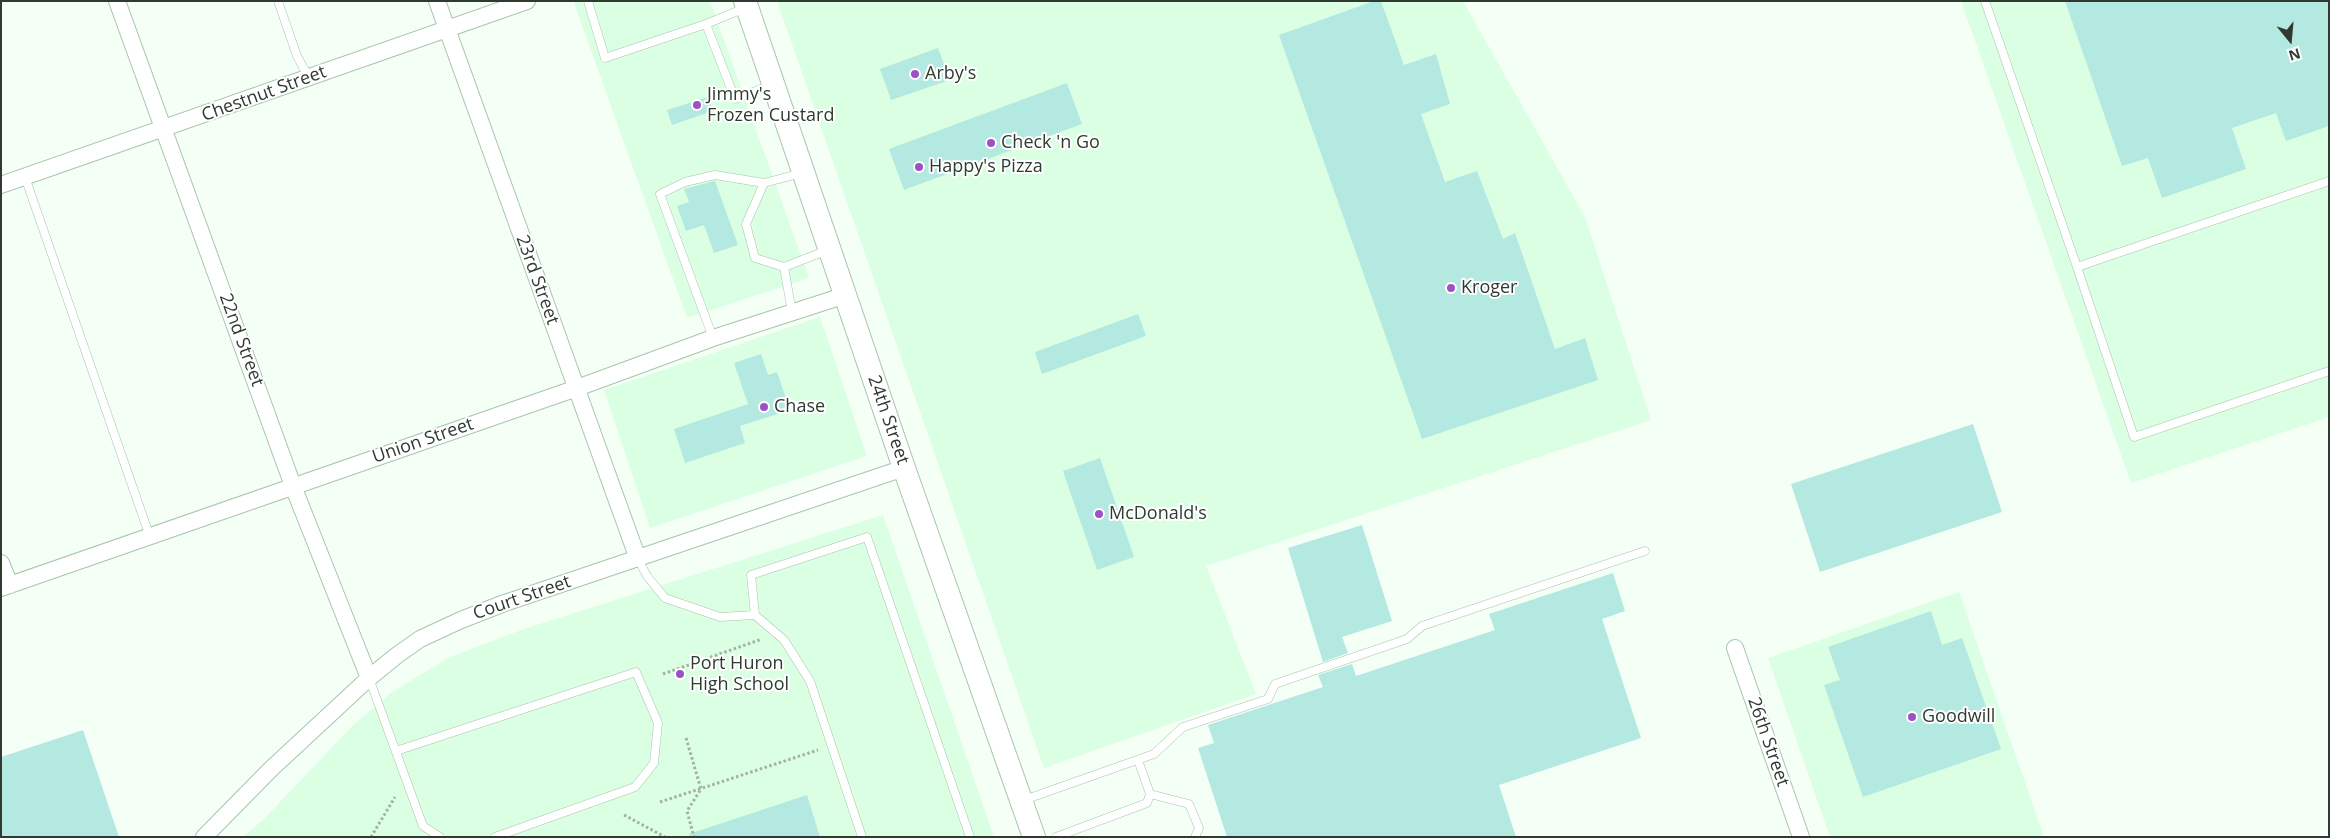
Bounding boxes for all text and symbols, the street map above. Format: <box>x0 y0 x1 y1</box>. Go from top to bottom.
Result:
north arrow <box>2265 15 2315 65</box>
text: N <box>2286 44 2303 66</box>
street label: Chestnut Street <box>199 61 329 127</box>
place label: Arby's <box>925 63 976 85</box>
marker: Arby's <box>909 68 921 80</box>
place label: Jimmy's Frozen Custard <box>707 84 834 126</box>
marker: Jimmy's Frozen Custard <box>691 99 703 111</box>
place label: Check 'n Go <box>1001 132 1100 154</box>
marker: Check 'n Go <box>985 137 997 149</box>
place label: Happy's Pizza <box>929 156 1043 178</box>
marker: Happy's Pizza <box>913 161 925 173</box>
street label: 23rd Street <box>511 232 563 328</box>
place label: Kroger <box>1461 277 1517 299</box>
marker: Kroger <box>1445 282 1457 294</box>
street label: 22nd Street <box>214 290 268 390</box>
street label: 24th Street <box>863 373 913 467</box>
place label: Chase <box>774 396 825 418</box>
marker: Chase <box>758 401 770 413</box>
street label: Union Street <box>370 414 476 468</box>
place label: McDonald's <box>1109 503 1207 525</box>
marker: McDonald's <box>1093 508 1105 520</box>
street label: Court Street <box>470 571 574 625</box>
place label: Port Huron High School <box>690 653 789 696</box>
marker: Port Huron High School <box>674 668 686 680</box>
street label: 26th Street <box>1743 695 1793 789</box>
place label: Goodwill <box>1922 706 1995 728</box>
marker: Goodwill <box>1906 711 1918 723</box>

